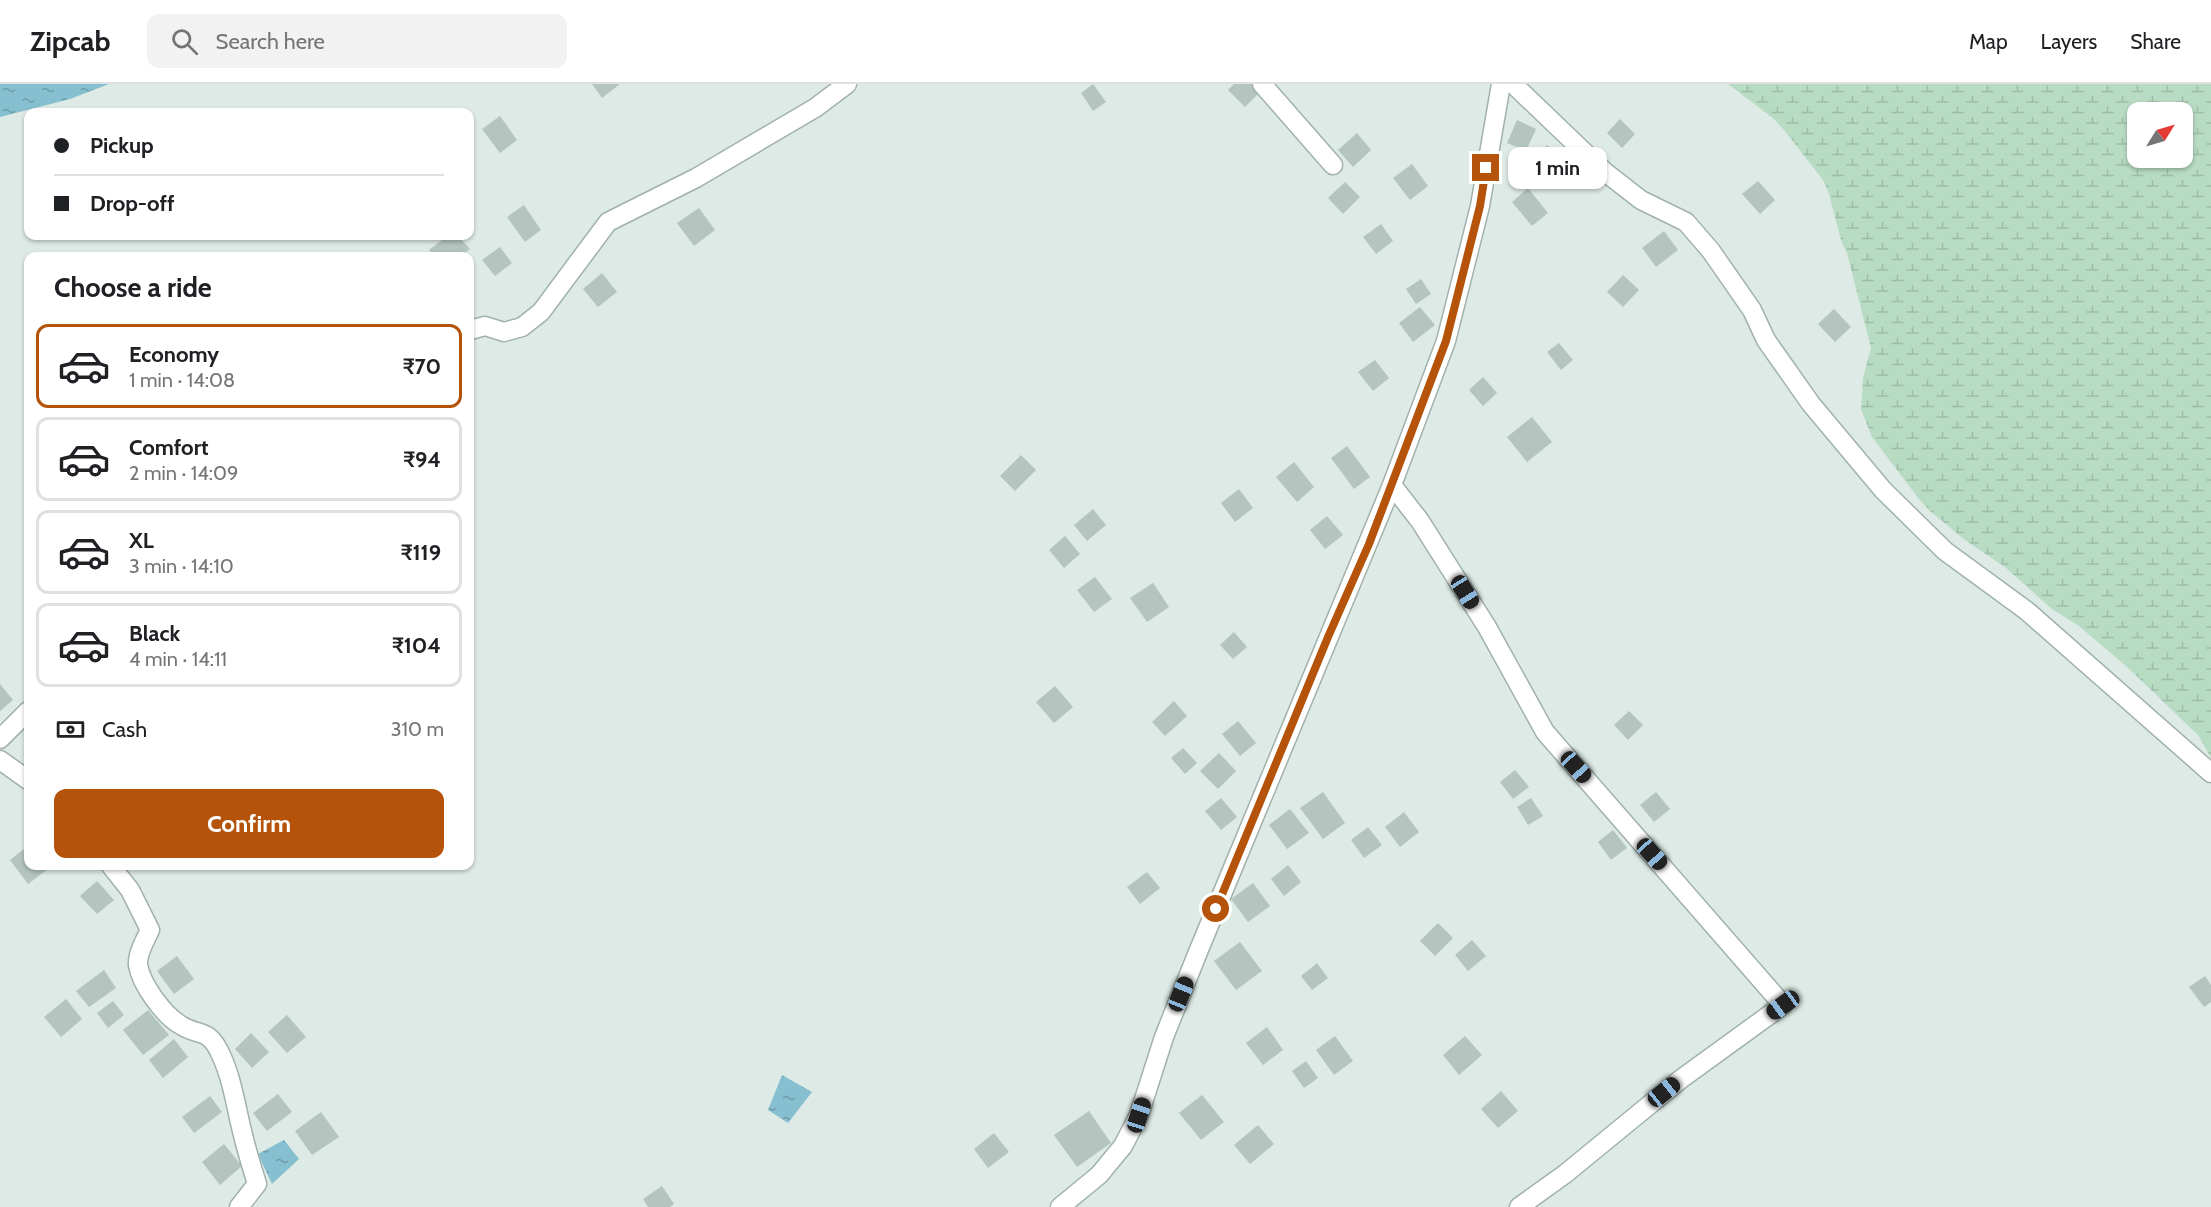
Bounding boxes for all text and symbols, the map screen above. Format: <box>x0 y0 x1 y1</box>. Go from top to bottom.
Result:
search box <box>147 14 567 68</box>
text: Zipcab <box>30 24 111 58</box>
icon: search <box>168 25 201 58</box>
text: Search here <box>216 28 325 55</box>
text: Map <box>1969 29 2008 54</box>
text: Layers <box>2041 29 2097 54</box>
text: Share <box>2130 29 2181 54</box>
north arrow <box>2127 102 2193 168</box>
map controls <box>2127 102 2193 168</box>
text: Pickup <box>90 132 154 159</box>
callout: 1 min <box>1507 147 1606 189</box>
route end <box>1472 154 1499 181</box>
text: 1 min <box>1535 156 1580 180</box>
text: Drop-off <box>90 190 174 217</box>
text: Choose a ride <box>54 271 212 304</box>
icon: car <box>57 339 111 393</box>
text: Economy <box>129 341 219 368</box>
text: ₹70 <box>402 353 441 380</box>
text: 1 min · 14:08 <box>129 368 235 392</box>
icon: car <box>57 432 111 486</box>
text: Comfort <box>129 434 208 461</box>
text: ₹94 <box>403 446 441 473</box>
text: 2 min · 14:09 <box>129 461 238 485</box>
icon: car <box>57 525 111 579</box>
text: XL <box>129 527 154 554</box>
text: ₹119 <box>400 539 441 566</box>
text: 3 min · 14:10 <box>129 554 234 578</box>
car <box>1448 572 1482 612</box>
icon: car <box>57 618 111 672</box>
text: Black <box>129 620 180 647</box>
text: ₹104 <box>392 632 441 659</box>
text: 4 min · 14:11 <box>129 647 227 671</box>
icon: cash <box>54 713 87 746</box>
text: Cash <box>102 716 147 743</box>
text: 310 m <box>391 717 444 741</box>
car <box>1557 748 1595 786</box>
button: Confirm <box>54 789 444 858</box>
car <box>1633 835 1671 873</box>
route start <box>1202 895 1229 922</box>
car <box>1166 974 1196 1014</box>
car <box>1763 987 1803 1023</box>
car <box>1644 1074 1684 1110</box>
car <box>1125 1095 1153 1135</box>

